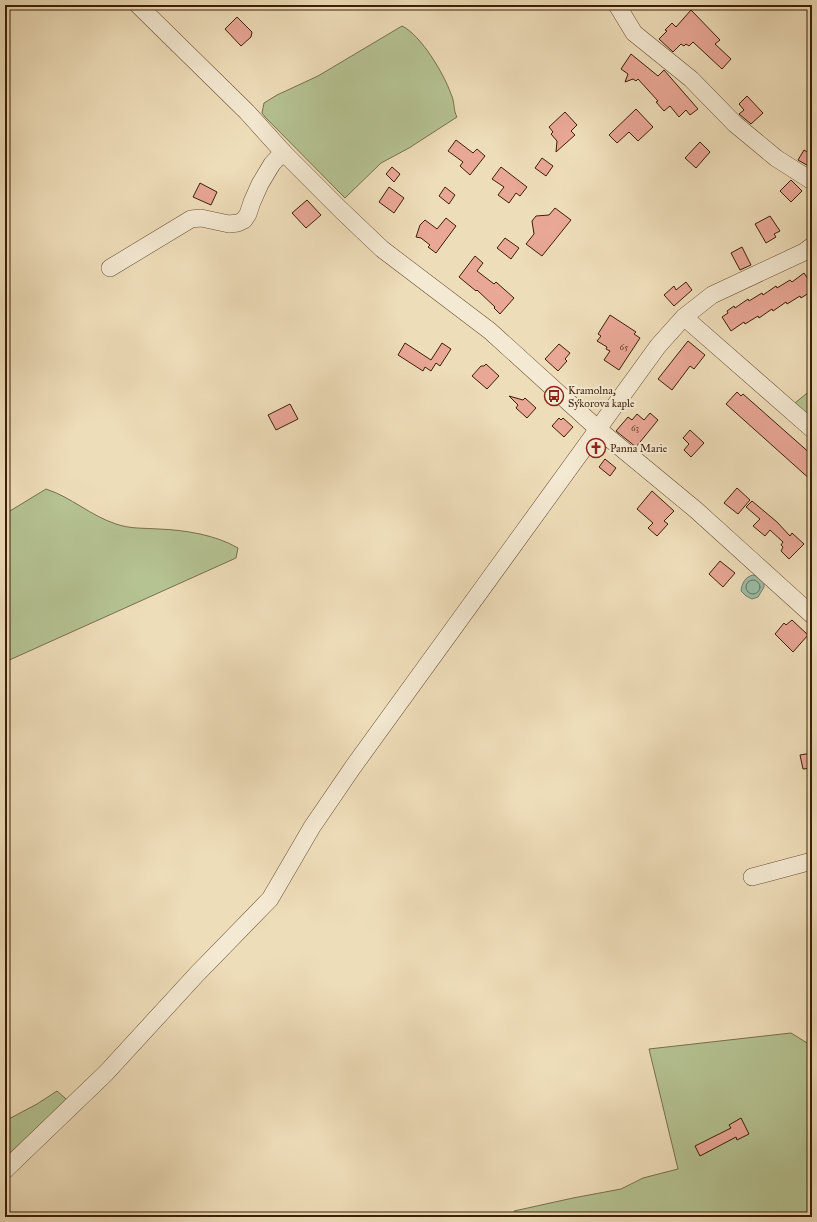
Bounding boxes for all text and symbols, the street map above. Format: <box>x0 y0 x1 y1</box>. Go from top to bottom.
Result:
house number: 65 <box>620 341 629 352</box>
place label: Kramolna, Sýkorova kaple <box>568 384 635 410</box>
bus stop icon: Kramolna, Sýkorova kaple <box>543 385 565 407</box>
house number: 63 <box>631 422 640 433</box>
church icon: Panna Marie <box>585 437 607 459</box>
place label: Panna Marie <box>610 442 668 455</box>

